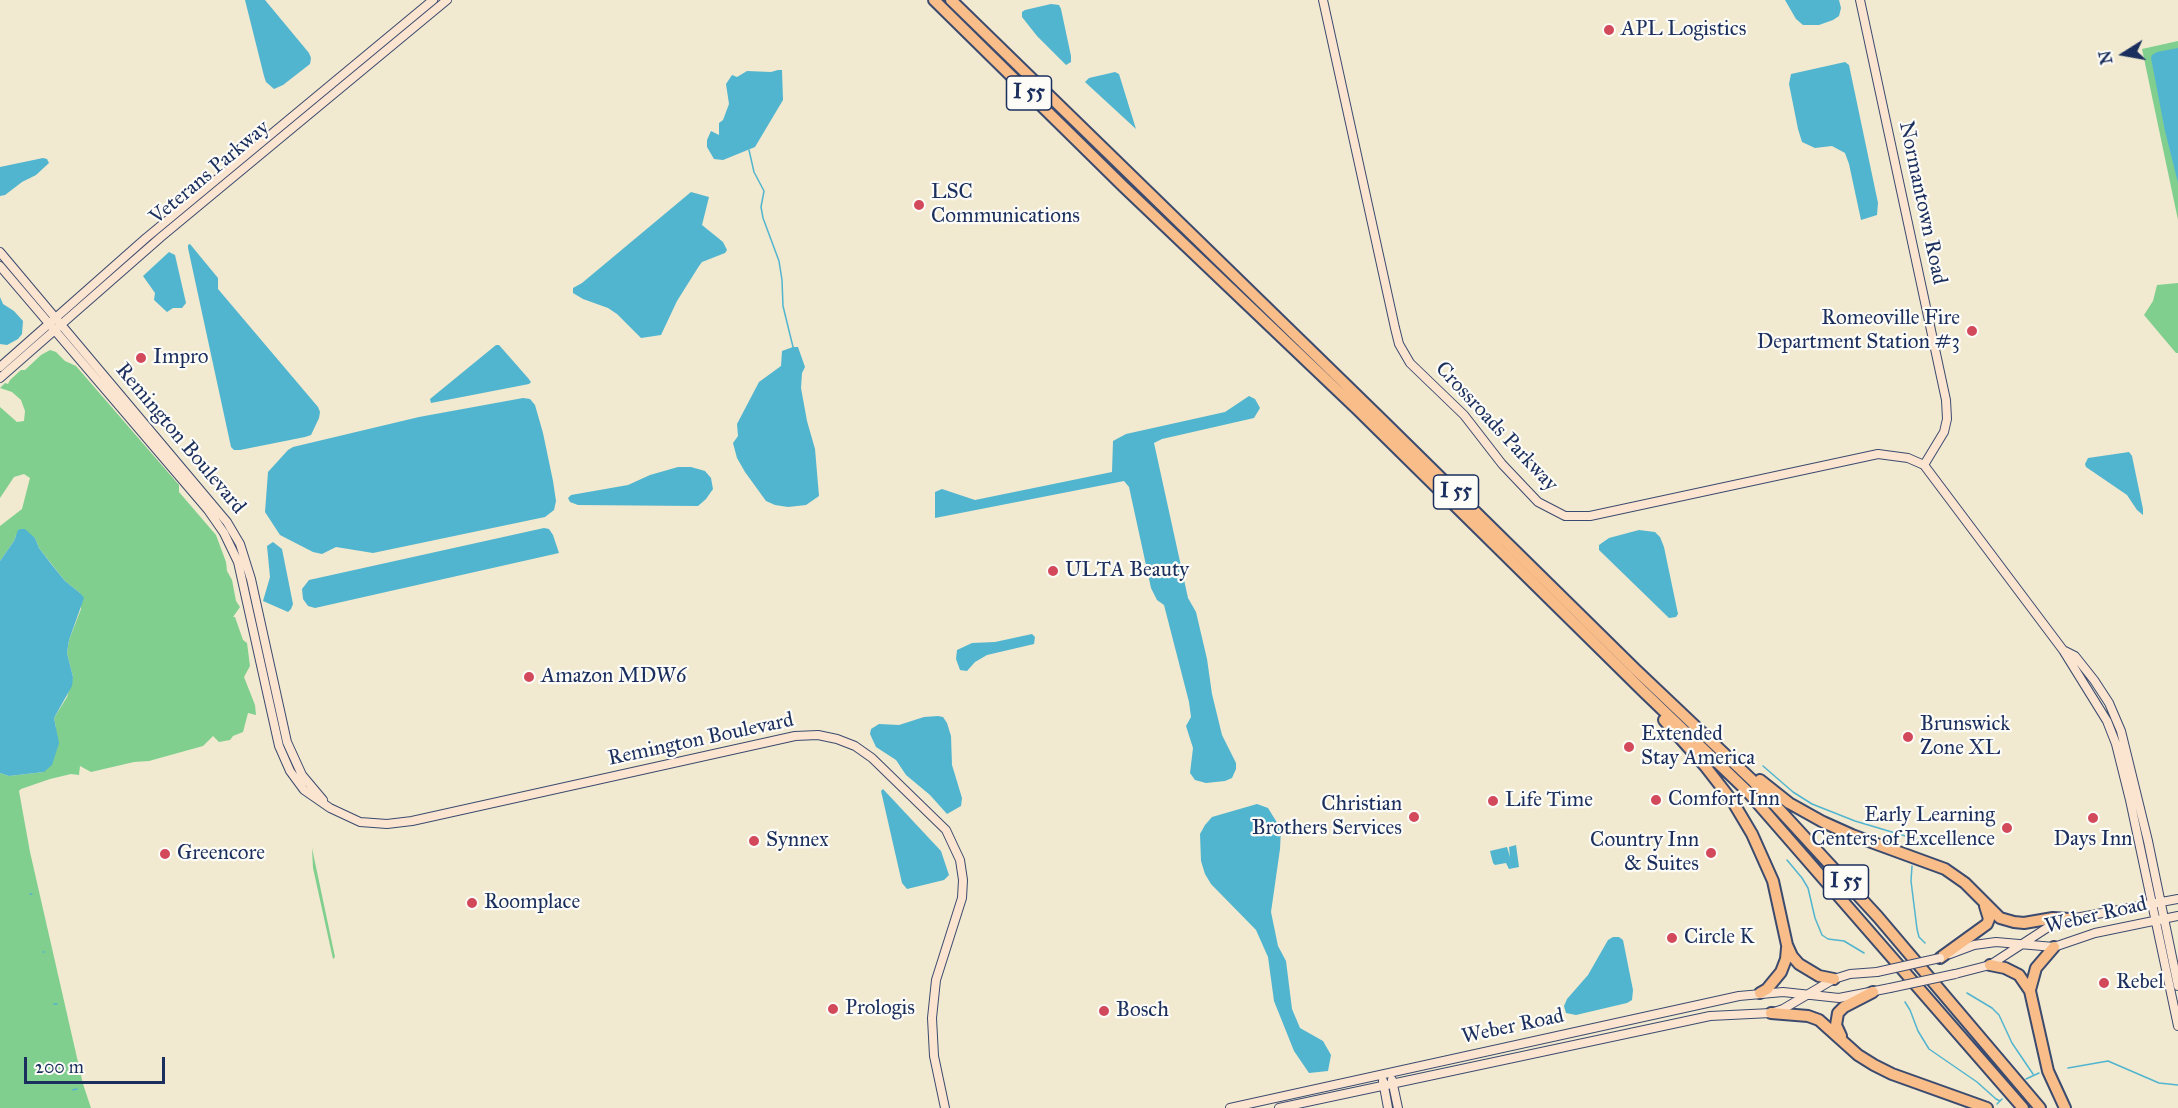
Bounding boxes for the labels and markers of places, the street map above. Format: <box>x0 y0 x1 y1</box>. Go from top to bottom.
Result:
place label: APL Logistics <box>1621 17 1746 43</box>
marker: APL Logistics <box>1602 23 1616 37</box>
place label: LSC Communications <box>931 180 1080 230</box>
marker: LSC Communications <box>912 198 926 212</box>
place label: Romeoville Fire Department Station #3 <box>1757 306 1960 356</box>
marker: Romeoville Fire Department Station #3 <box>1965 324 1979 338</box>
place label: Impro <box>153 345 209 371</box>
marker: Impro <box>134 351 148 365</box>
place label: ULTA Beauty <box>1065 558 1189 584</box>
marker: ULTA Beauty <box>1046 564 1060 578</box>
place label: Amazon MDW6 <box>541 664 687 690</box>
marker: Amazon MDW6 <box>522 670 536 684</box>
place label: Brunswick Zone XL <box>1920 712 2010 762</box>
place label: Extended Stay America <box>1641 722 1755 772</box>
marker: Brunswick Zone XL <box>1901 730 1915 744</box>
marker: Extended Stay America <box>1622 740 1636 754</box>
place label: Comfort Inn <box>1668 787 1780 813</box>
place label: Life Time <box>1505 788 1593 814</box>
place label: Christian Brothers Services <box>1252 792 1402 842</box>
marker: Comfort Inn <box>1649 793 1663 807</box>
marker: Life Time <box>1486 794 1500 808</box>
place label: Early Learning Centers of Excellence <box>1811 803 1995 853</box>
marker: Christian Brothers Services <box>1407 810 1421 824</box>
marker: Days Inn <box>2086 811 2100 825</box>
marker: Early Learning Centers of Excellence <box>2000 821 2014 835</box>
place label: Days Inn <box>2054 827 2132 853</box>
place label: Synnex <box>766 828 829 854</box>
place label: Country Inn & Suites <box>1590 828 1699 878</box>
marker: Synnex <box>747 834 761 848</box>
place label: Greencore <box>177 841 265 867</box>
marker: Country Inn & Suites <box>1704 846 1718 860</box>
marker: Greencore <box>158 847 172 861</box>
place label: Roomplace <box>484 890 580 916</box>
marker: Roomplace <box>465 896 479 910</box>
place label: Circle K <box>1684 925 1755 951</box>
marker: Circle K <box>1665 931 1679 945</box>
place label: Rebel <box>2116 970 2164 996</box>
marker: Rebel <box>2097 976 2111 990</box>
place label: Prologis <box>845 996 915 1022</box>
place label: Bosch <box>1116 998 1169 1024</box>
marker: Prologis <box>826 1002 840 1016</box>
marker: Bosch <box>1097 1004 1111 1018</box>

